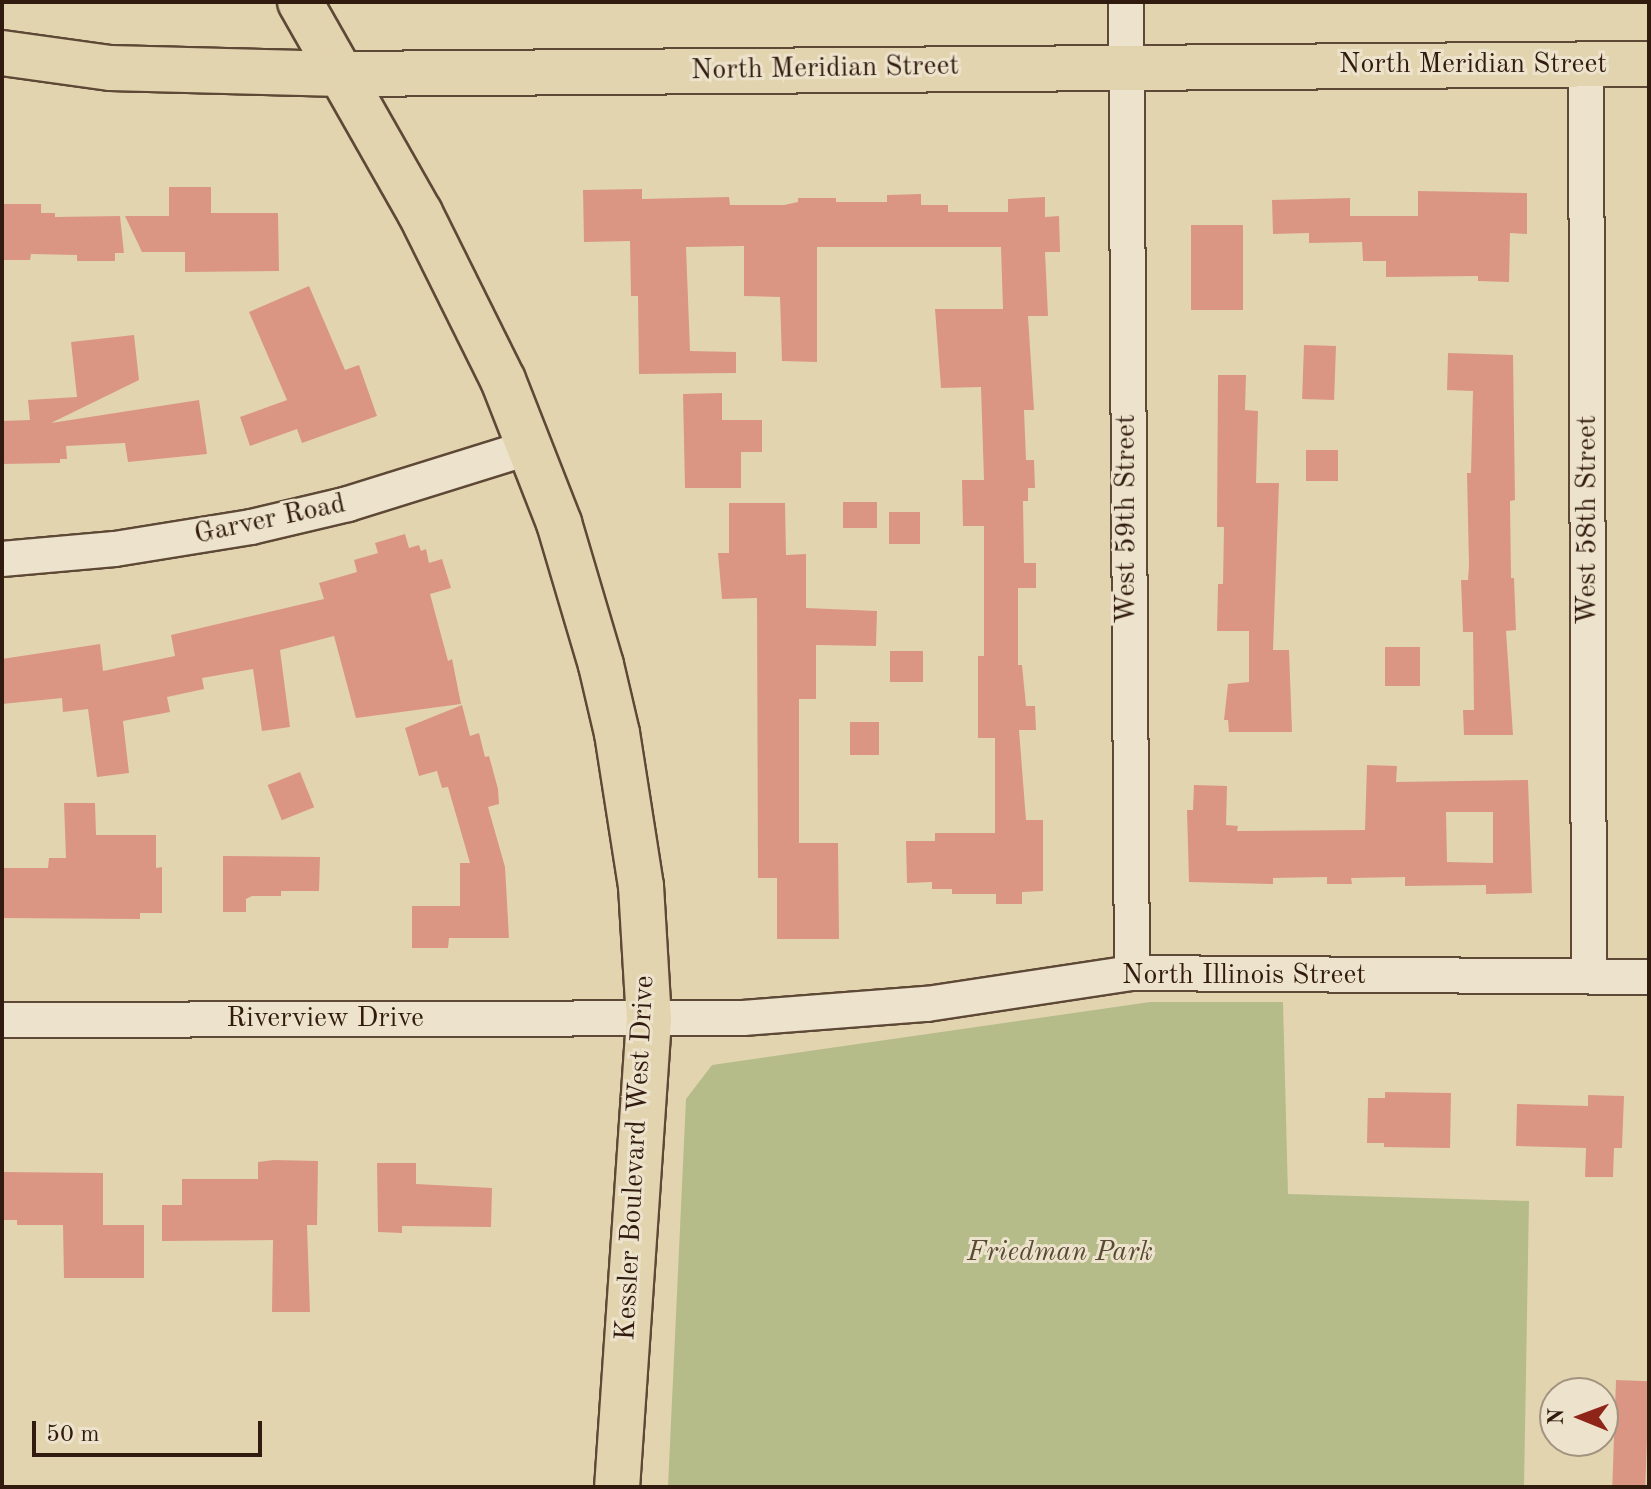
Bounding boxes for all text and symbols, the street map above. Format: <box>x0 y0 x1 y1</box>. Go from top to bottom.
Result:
street label: North Meridian Street <box>1339 48 1607 82</box>
street label: North Meridian Street <box>691 50 959 88</box>
street label: West 59th Street <box>1110 414 1144 624</box>
street label: West 58th Street <box>1571 415 1605 625</box>
street label: Garver Road <box>191 488 349 552</box>
street label: North Illinois Street <box>1122 959 1366 993</box>
street label: Kessler Boulevard West Drive <box>610 975 662 1341</box>
street label: Riverview Drive <box>226 1002 424 1036</box>
park label: Friedman Park <box>967 1236 1153 1270</box>
north arrow <box>1539 1377 1619 1457</box>
scale bar <box>36 1405 266 1455</box>
text: N <box>1546 1408 1568 1425</box>
text: 50 m <box>46 1423 100 1447</box>

